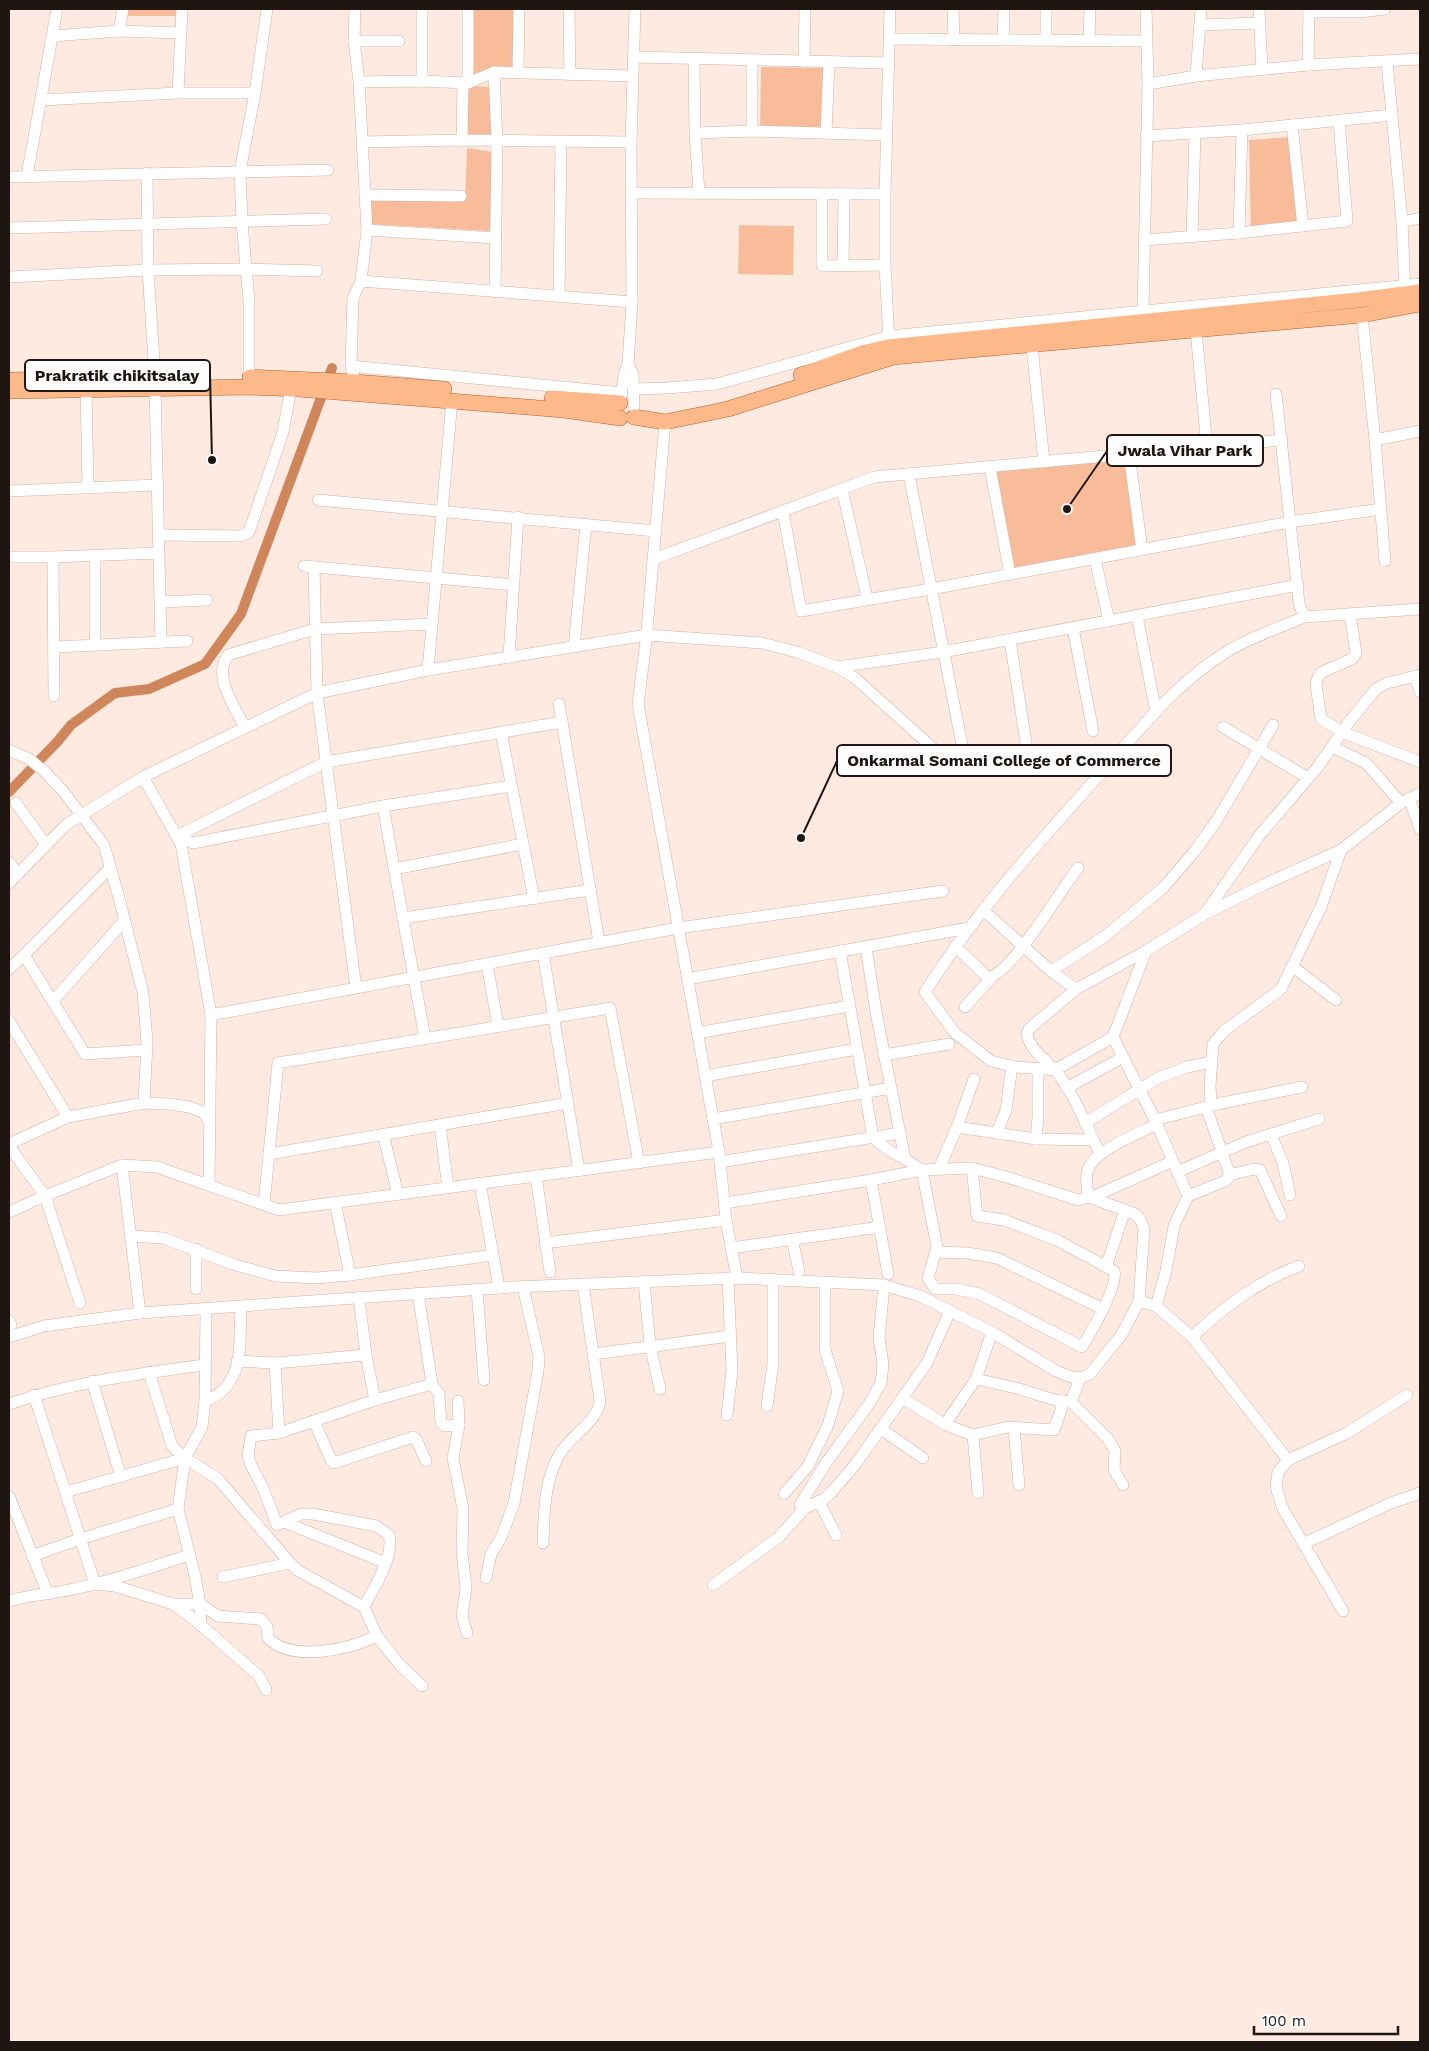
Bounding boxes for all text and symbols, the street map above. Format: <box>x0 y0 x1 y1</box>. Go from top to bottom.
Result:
callout: Prakratik chikitsalay <box>25 360 210 391</box>
text: Prakratik chikitsalay <box>35 366 200 385</box>
callout: Jwala Vihar Park <box>1107 435 1263 466</box>
text: Jwala Vihar Park <box>1118 441 1252 460</box>
callout: Onkarmal Somani College of Commerce <box>837 745 1171 776</box>
text: Onkarmal Somani College of Commerce <box>847 751 1161 770</box>
scale bar <box>1254 2004 1398 2036</box>
text: 100 m <box>1262 2012 1306 2030</box>

